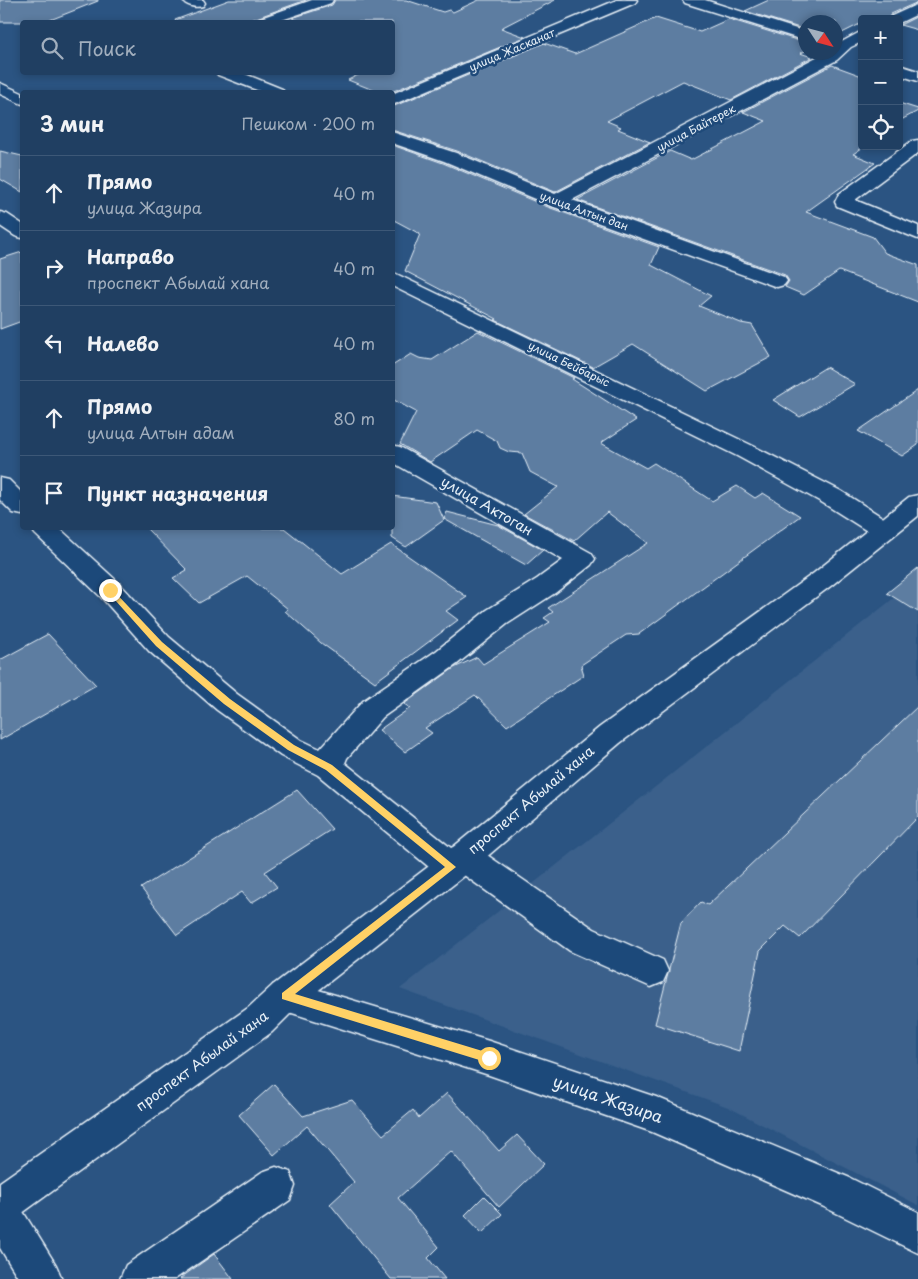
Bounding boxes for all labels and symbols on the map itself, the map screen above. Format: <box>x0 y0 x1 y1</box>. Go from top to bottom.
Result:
north arrow <box>798 15 843 60</box>
street label: улица Жасканат <box>466 24 558 75</box>
street label: улица Байтерек <box>653 99 739 156</box>
street label: улица Алтын дан <box>538 187 631 234</box>
street label: улица Бейбарыс <box>526 336 613 391</box>
street label: улица Актоган <box>437 471 537 540</box>
route end <box>99 579 122 602</box>
street label: проспект Абылай хана <box>463 740 599 859</box>
street label: проспект Абылай хана <box>131 1005 273 1116</box>
route start <box>478 1047 501 1070</box>
street label: улица Жазира <box>550 1068 667 1128</box>

